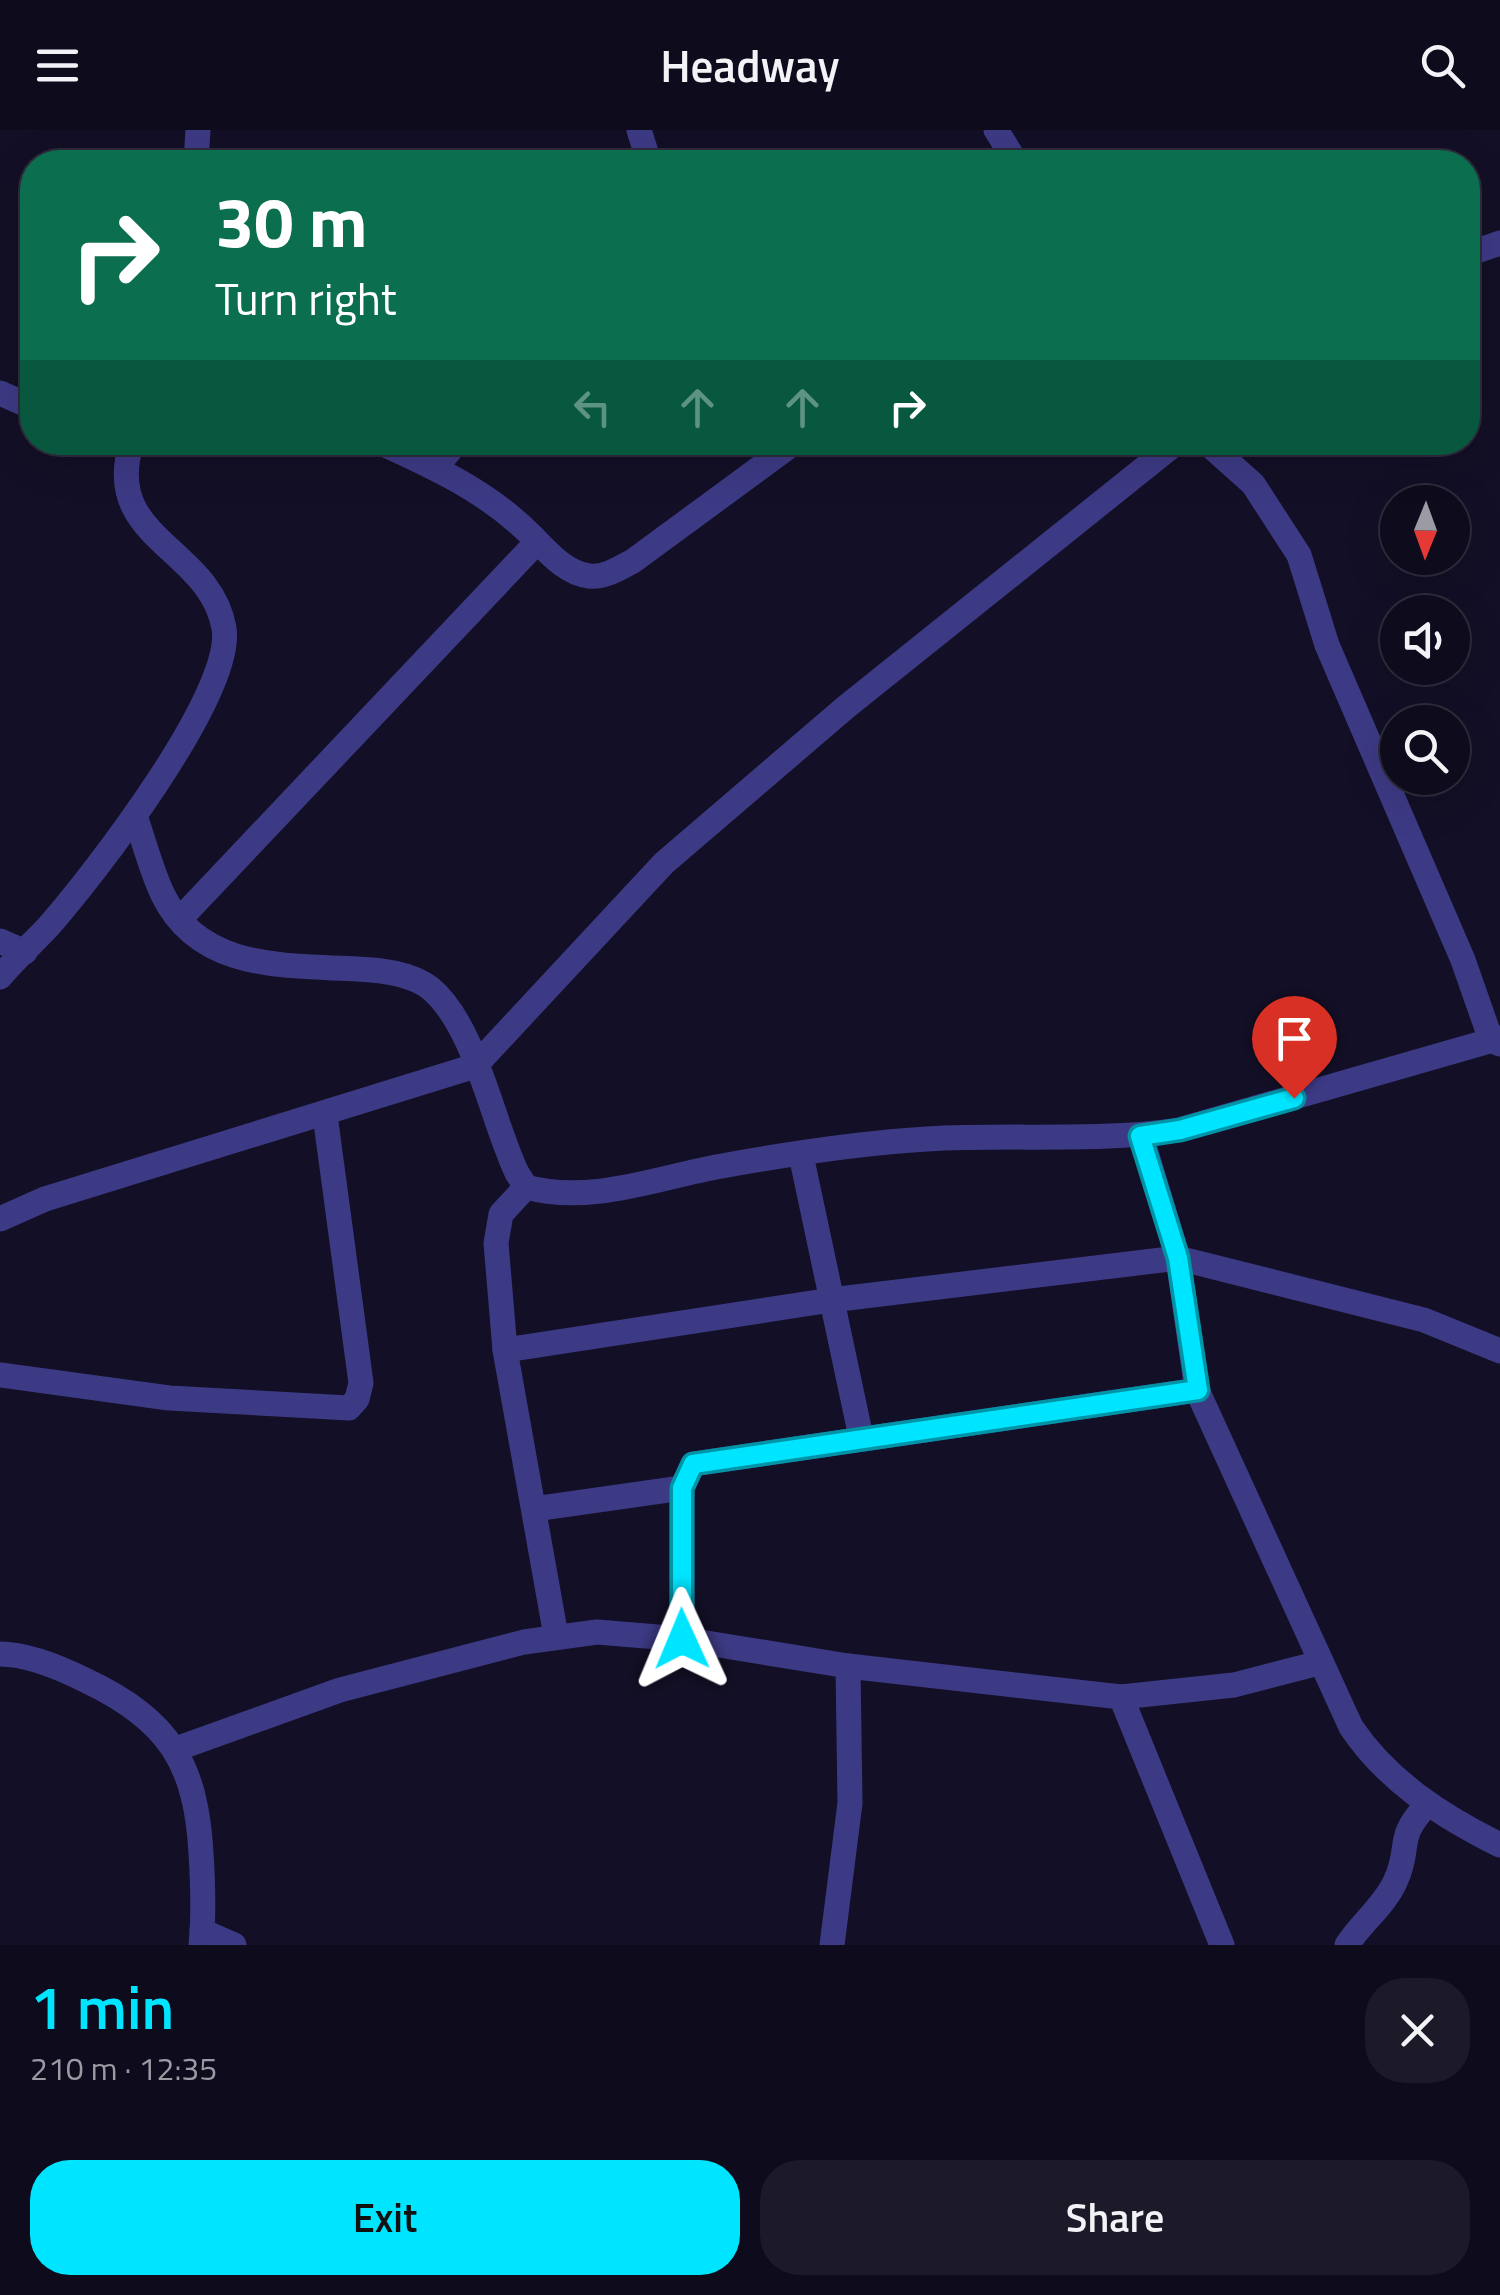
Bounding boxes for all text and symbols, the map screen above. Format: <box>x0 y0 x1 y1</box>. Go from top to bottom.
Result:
text: Headway <box>660 31 840 99</box>
icon: menu <box>30 38 85 93</box>
icon: search <box>1415 38 1470 93</box>
text: 30 m <box>215 168 368 274</box>
icon: right <box>50 190 180 320</box>
text: Turn right <box>215 264 397 332</box>
icon: left <box>565 380 620 435</box>
icon: ahead <box>670 380 725 435</box>
icon: ahead <box>775 380 830 435</box>
icon: right <box>880 380 935 435</box>
north arrow <box>1380 485 1470 575</box>
map controls <box>1380 485 1470 795</box>
button: sound <box>1380 595 1470 685</box>
button: search <box>1380 705 1470 795</box>
pin <box>1252 996 1337 1099</box>
icon: arrive <box>1267 1011 1322 1066</box>
position arrow <box>630 1587 734 1691</box>
text: 1 min <box>30 1961 174 2052</box>
button: close <box>1365 1978 1470 2083</box>
text: 210 m · 12:35 <box>30 2044 217 2092</box>
button: Exit <box>30 2160 740 2275</box>
button: Share <box>760 2160 1470 2275</box>

